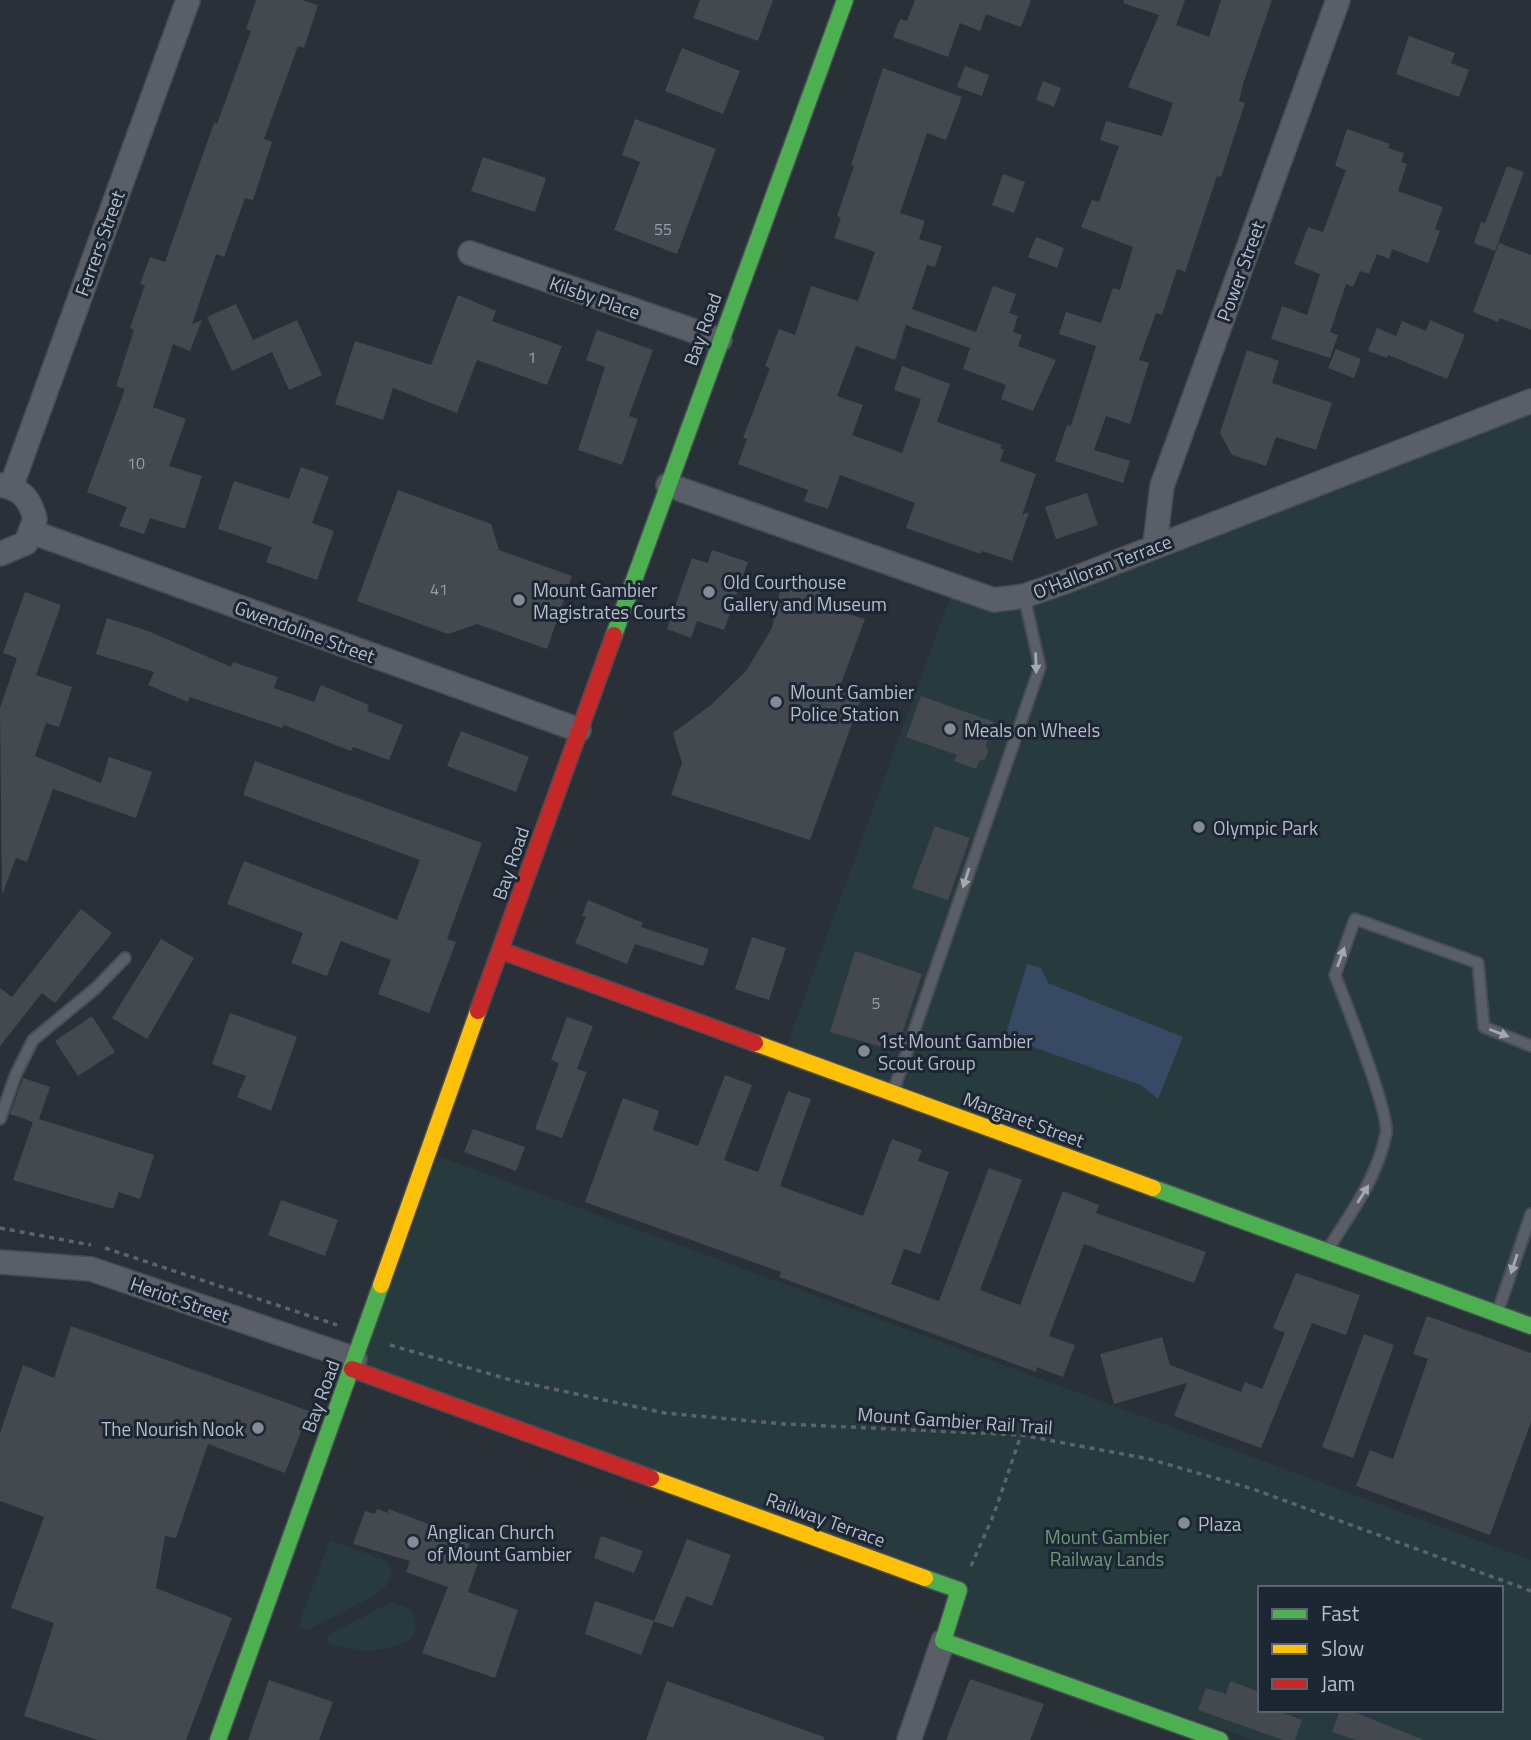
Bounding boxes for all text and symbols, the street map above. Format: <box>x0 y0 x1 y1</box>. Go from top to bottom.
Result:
street label: Ferrers Street <box>66 186 132 300</box>
street label: Power Street <box>1208 216 1272 325</box>
house number: 55 <box>654 217 672 241</box>
street label: Kilsby Place <box>546 268 644 326</box>
street label: Bay Road <box>675 289 729 369</box>
house number: 1 <box>528 345 536 369</box>
house number: 10 <box>127 451 145 475</box>
street label: O'Halloran Terrace <box>1028 526 1176 606</box>
place label: Old Courthouse Gallery and Museum <box>723 567 887 618</box>
place label: Mount Gambier Magistrates Courts <box>533 575 686 626</box>
house number: 41 <box>430 577 448 601</box>
marker: Old Courthouse Gallery and Museum <box>701 584 717 600</box>
street label: Gwendoline Street <box>231 592 379 670</box>
marker: Mount Gambier Magistrates Courts <box>511 592 527 608</box>
one-way arrow <box>1031 652 1042 674</box>
place label: Mount Gambier Police Station <box>790 677 915 728</box>
marker: Mount Gambier Police Station <box>768 694 784 710</box>
place label: Meals on Wheels <box>964 715 1100 744</box>
marker: Meals on Wheels <box>942 721 958 737</box>
place label: Olympic Park <box>1213 813 1318 842</box>
marker: Olympic Park <box>1191 819 1207 835</box>
street label: Bay Road <box>484 823 536 903</box>
one-way arrow <box>960 867 970 888</box>
one-way arrow <box>1336 946 1347 967</box>
house number: 5 <box>872 991 881 1015</box>
place label: 1st Mount Gambier Scout Group <box>878 1026 1033 1077</box>
one-way arrow <box>1489 1028 1510 1039</box>
marker: 1st Mount Gambier Scout Group <box>856 1043 872 1059</box>
street label: Margaret Street <box>959 1084 1089 1154</box>
one-way arrow <box>1356 1185 1369 1204</box>
one-way arrow <box>1508 1253 1519 1274</box>
street label: Heriot Street <box>127 1269 234 1330</box>
street label: Bay Road <box>293 1356 347 1436</box>
street label: Mount Gambier Rail Trail <box>856 1399 1054 1441</box>
place label: The Nourish Nook <box>101 1414 244 1443</box>
marker: The Nourish Nook <box>250 1420 266 1436</box>
street label: Railway Terrace <box>762 1484 890 1554</box>
place label: Plaza <box>1198 1509 1242 1538</box>
marker: Plaza <box>1176 1515 1192 1531</box>
place label: Anglican Church of Mount Gambier <box>427 1517 572 1568</box>
park label: Mount Gambier Railway Lands <box>1045 1522 1170 1573</box>
marker: Anglican Church of Mount Gambier <box>405 1534 421 1550</box>
legend <box>1258 1586 1503 1712</box>
text: Fast <box>1321 1597 1360 1629</box>
text: Slow <box>1321 1632 1364 1664</box>
text: Jam <box>1321 1667 1355 1699</box>

